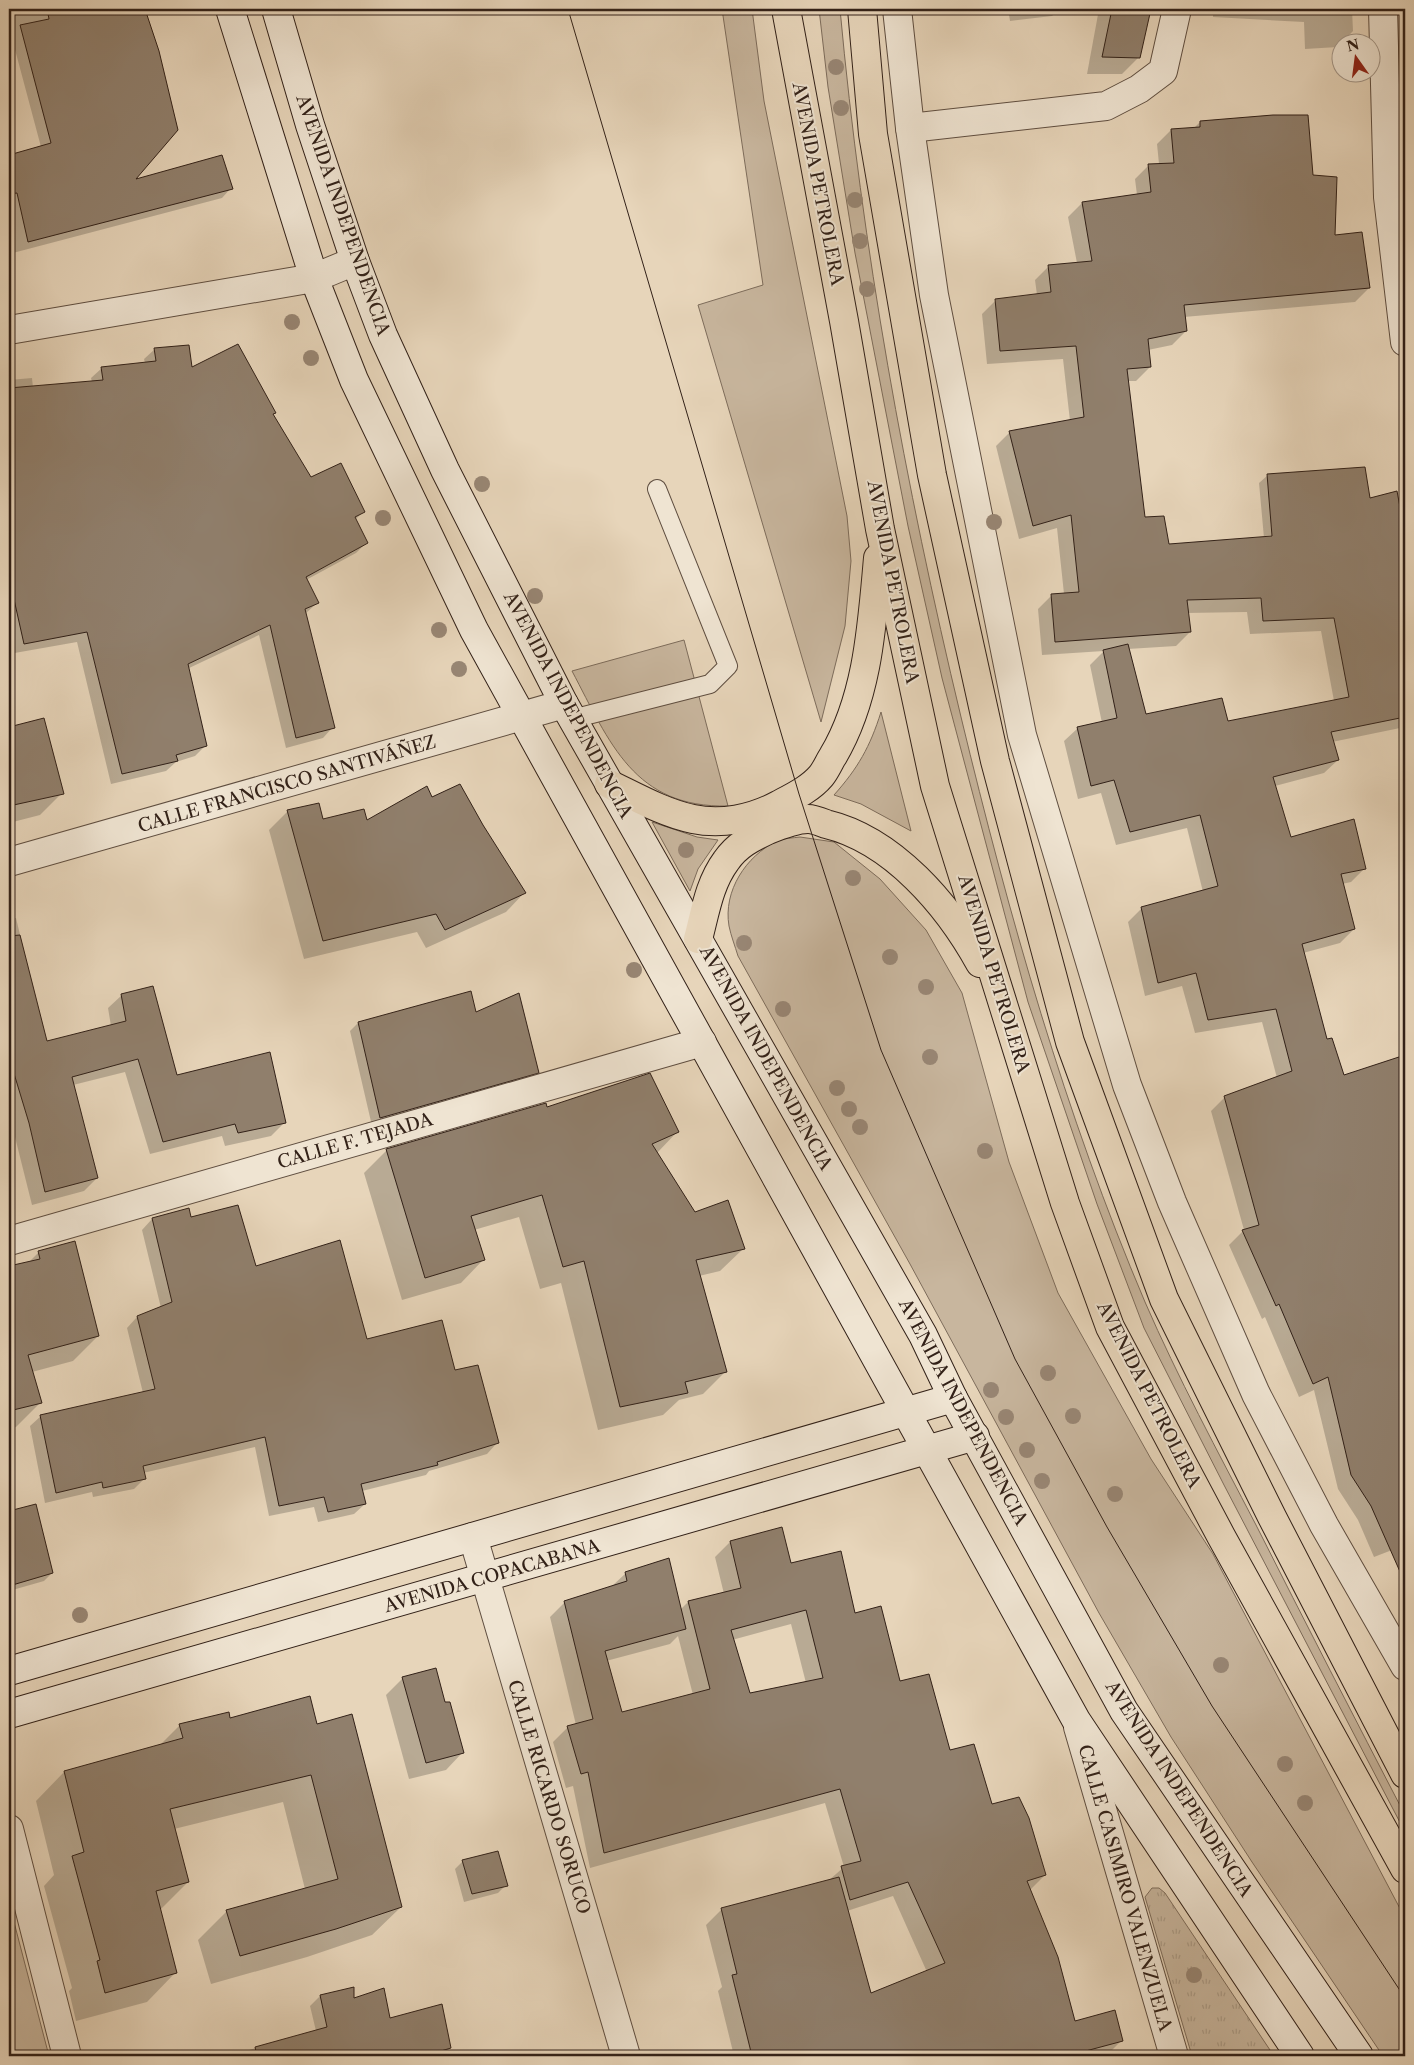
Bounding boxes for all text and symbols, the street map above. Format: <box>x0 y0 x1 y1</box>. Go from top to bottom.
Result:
north arrow <box>1332 32 1382 82</box>
text: N <box>1345 35 1361 56</box>
street label: AVENIDA PETROLERA <box>787 80 849 288</box>
street label: AVENIDA INDEPENDENCIA <box>291 91 395 339</box>
street label: AVENIDA PETROLERA <box>862 478 924 686</box>
street label: AVENIDA INDEPENDENCIA <box>498 587 638 823</box>
street label: CALLE FRANCISCO SANTIVÁÑEZ <box>135 729 439 837</box>
street label: AVENIDA PETROLERA <box>953 871 1035 1077</box>
street label: AVENIDA INDEPENDENCIA <box>694 941 837 1175</box>
street label: CALLE F. TEJADA <box>275 1108 436 1174</box>
street label: AVENIDA INDEPENDENCIA <box>893 1294 1033 1530</box>
street label: AVENIDA PETROLERA <box>1092 1297 1206 1493</box>
street label: AVENIDA COPACABANA <box>381 1534 603 1618</box>
street label: AVENIDA INDEPENDENCIA <box>1100 1676 1258 1902</box>
street label: CALLE RICARDO SORUCO <box>503 1677 595 1917</box>
street label: CALLE CASIMIRO VALENZUELA <box>1073 1742 1177 2035</box>

